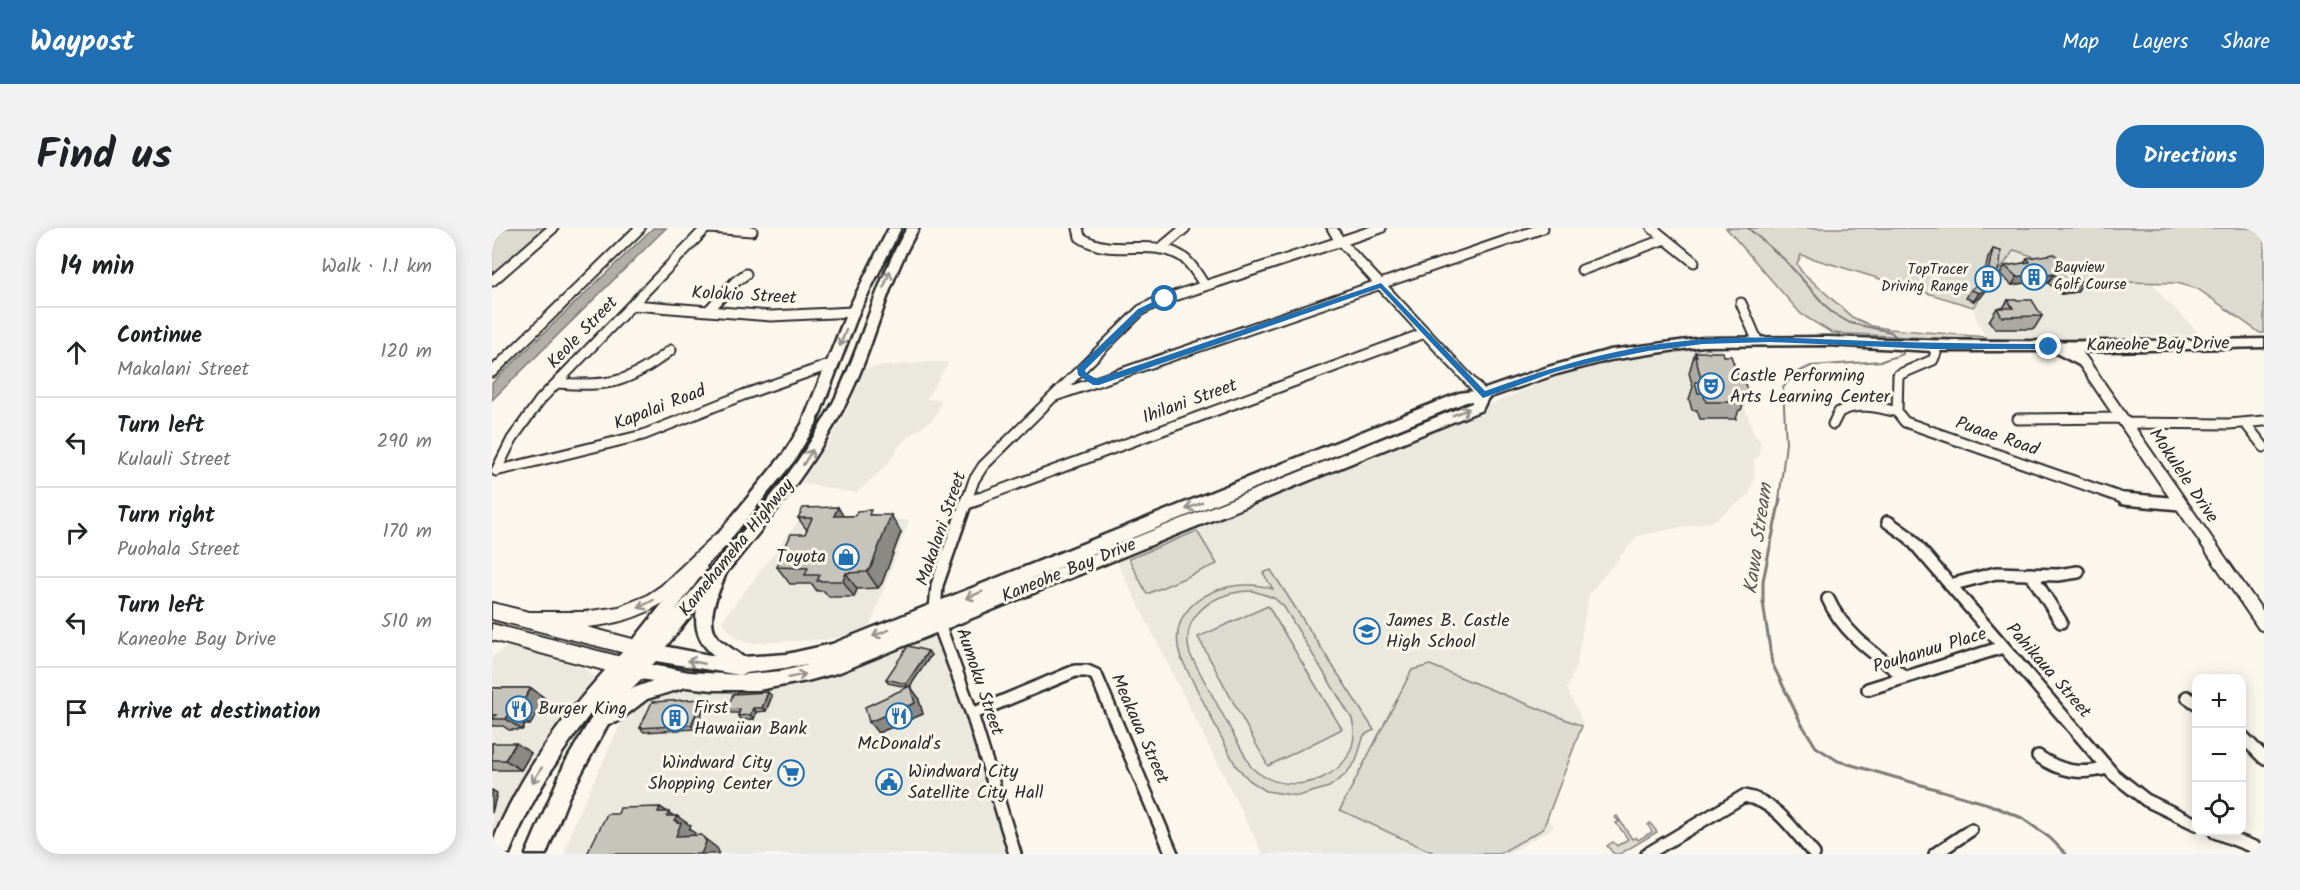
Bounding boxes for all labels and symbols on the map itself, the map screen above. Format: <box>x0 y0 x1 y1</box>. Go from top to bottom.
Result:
place label: Bayview Golf Course <box>2054 256 2127 297</box>
place label: TopTracer Driving Range <box>1881 258 1969 299</box>
building icon: Bayview Golf Course <box>2019 262 2049 292</box>
building icon: TopTracer Driving Range <box>1973 264 2003 294</box>
one-way arrow <box>882 270 893 289</box>
street label: Kolokio Street <box>691 279 798 313</box>
route start <box>1151 285 1177 311</box>
street label: Keole Street <box>541 289 626 376</box>
one-way arrow <box>837 328 848 346</box>
street label: Kaneohe Bay Drive <box>2086 329 2230 361</box>
route end <box>2035 333 2061 359</box>
place label: Castle Performing Arts Learning Center <box>1730 362 1891 412</box>
street label: Ihilani Street <box>1138 371 1242 433</box>
theatre icon: Castle Performing Arts Learning Center <box>1696 371 1726 401</box>
street label: Kapalai Road <box>610 377 711 439</box>
one-way arrow <box>1451 406 1469 417</box>
street label: Puaae Road <box>1951 409 2044 465</box>
street label: Mokulele Drive <box>2140 423 2226 529</box>
one-way arrow <box>802 449 814 466</box>
street label: Makalani Street <box>909 467 975 590</box>
street label: Kamehameha Highway <box>672 472 802 624</box>
water label: Kawa Stream <box>1735 480 1783 596</box>
one-way arrow <box>1185 501 1204 512</box>
street label: Kaneohe Bay Drive <box>997 531 1141 611</box>
shop icon: Toyota <box>831 542 861 572</box>
place label: Toyota <box>776 543 826 572</box>
one-way arrow <box>966 590 984 601</box>
one-way arrow <box>638 599 656 610</box>
place label: James B. Castle High School <box>1386 607 1510 657</box>
school or university icon: James B. Castle High School <box>1352 616 1382 646</box>
street label: Pahikaua Street <box>1998 617 2099 726</box>
street label: Pouhanuu Place <box>1870 620 1990 682</box>
street label: Aumoku Street <box>947 624 1011 741</box>
one-way arrow <box>872 628 891 639</box>
one-way arrow <box>686 656 706 667</box>
street label: Meakaua Street <box>1102 669 1177 790</box>
one-way arrow <box>787 670 807 681</box>
restaurant icon: Burger King <box>504 694 534 724</box>
place label: First Hawaiian Bank <box>694 694 807 744</box>
place label: Burger King <box>538 695 627 724</box>
restaurant icon: McDonald's <box>884 701 914 731</box>
building icon: First Hawaiian Bank <box>660 703 690 733</box>
place label: McDonald's <box>857 730 941 759</box>
place label: Windward City Shopping Center <box>648 749 773 799</box>
supermarket icon: Windward City Shopping Center <box>776 758 806 788</box>
place label: Windward City Satellite City Hall <box>908 758 1044 808</box>
one-way arrow <box>531 767 543 783</box>
public building icon: Windward City Satellite City Hall <box>874 767 904 797</box>

